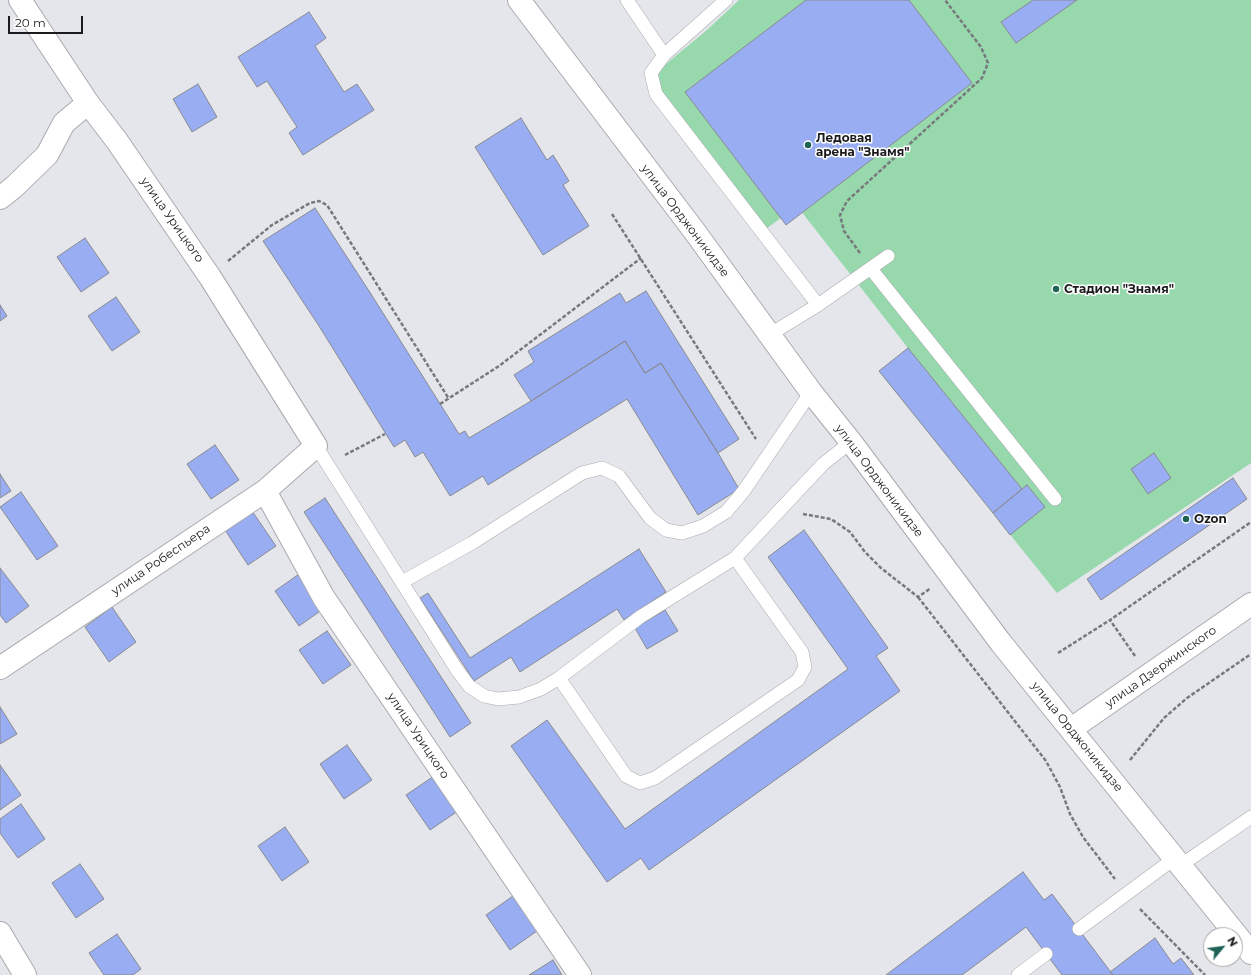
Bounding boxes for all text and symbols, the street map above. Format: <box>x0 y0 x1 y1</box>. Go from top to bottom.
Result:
scale bar <box>10 8 85 34</box>
text: 20 m <box>15 15 46 30</box>
place label: Ледовая арена "Знамя" <box>816 131 909 159</box>
marker: Ледовая арена "Знамя" <box>803 140 813 150</box>
street label: улица Орджоникидзе <box>638 162 732 280</box>
street label: улица Урицкого <box>137 175 207 265</box>
place label: Стадион "Знамя" <box>1064 282 1174 296</box>
marker: Стадион "Знамя" <box>1051 284 1061 294</box>
street label: улица Орджоникидзе <box>832 422 926 540</box>
place label: Ozon <box>1194 512 1227 526</box>
marker: Ozon <box>1181 514 1191 524</box>
street label: улица Робеспьера <box>109 522 213 598</box>
street label: улица Дзержинского <box>1103 623 1219 711</box>
street label: улица Орджоникидзе <box>1028 679 1126 795</box>
street label: улица Урицкого <box>384 690 452 782</box>
north arrow <box>1203 927 1243 967</box>
text: N <box>1224 934 1241 949</box>

